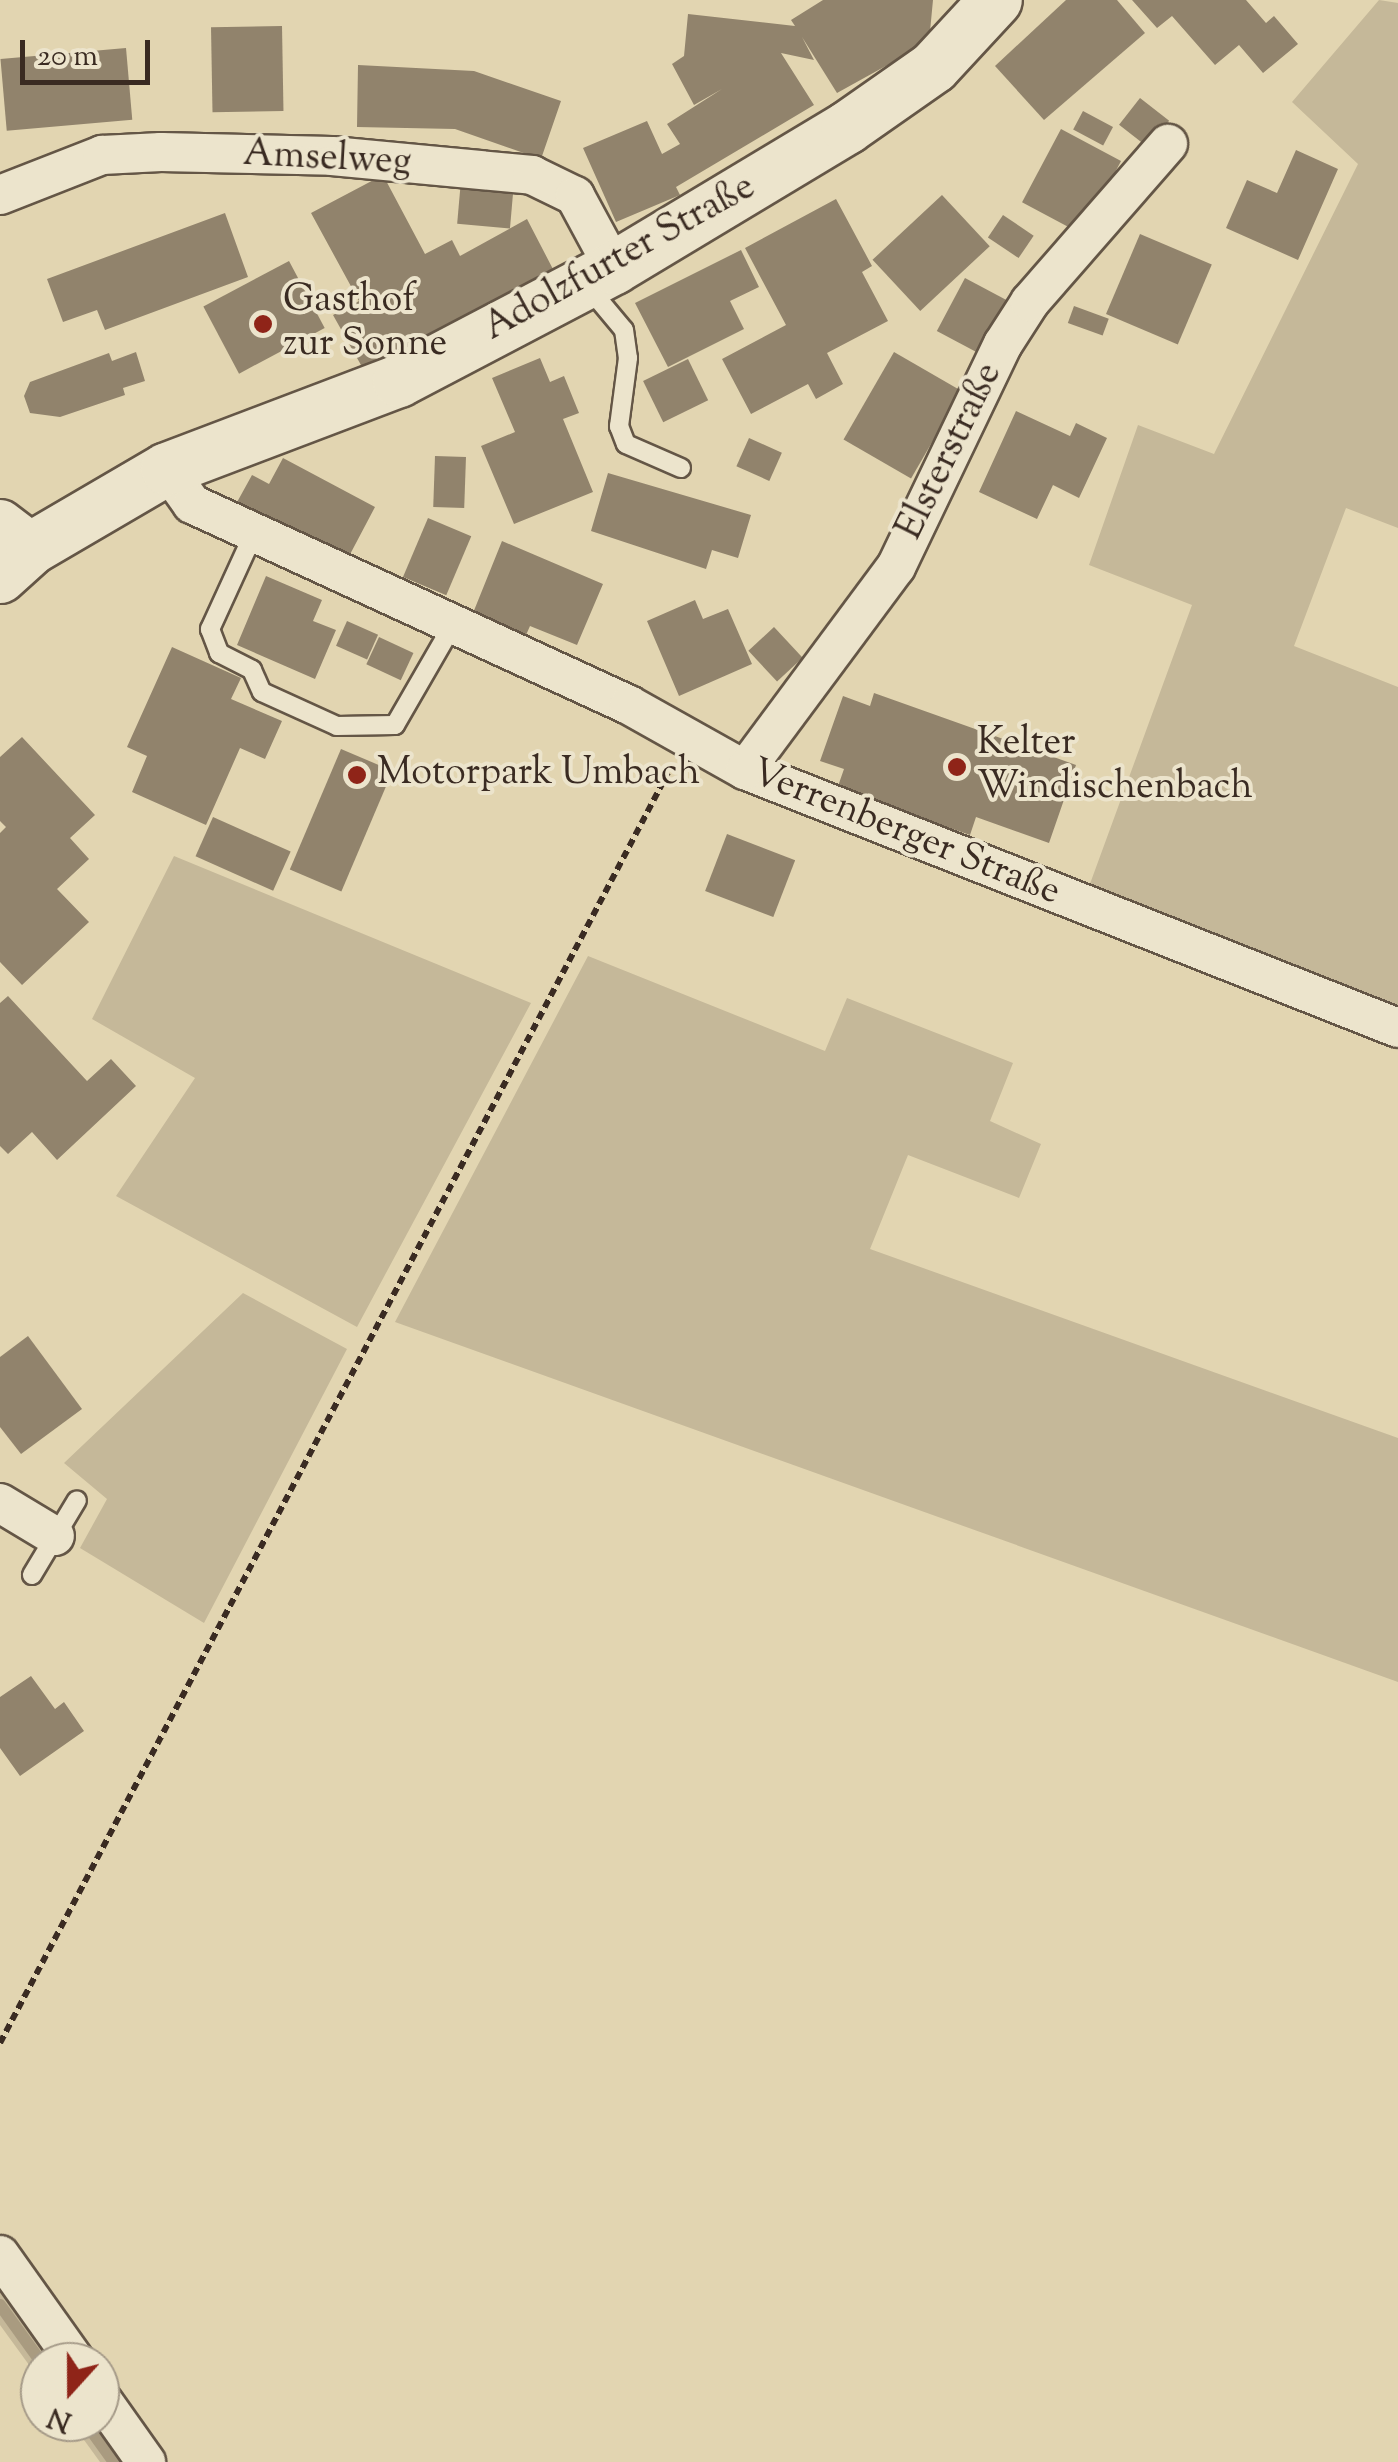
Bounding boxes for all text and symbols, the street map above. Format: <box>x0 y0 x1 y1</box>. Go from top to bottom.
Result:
scale bar <box>25 20 155 82</box>
text: 20 m <box>37 36 98 79</box>
street label: Amselweg <box>242 133 412 187</box>
street label: Adolzfurter Straße <box>476 166 764 352</box>
place label: Gasthof zur Sonne <box>283 279 447 368</box>
marker: Gasthof zur Sonne <box>252 313 274 335</box>
street label: Elsterstraße <box>889 356 1013 548</box>
place label: Kelter Windischenbach <box>977 722 1253 812</box>
street label: Verrenberger Straße <box>744 751 1066 917</box>
place label: Motorpark Umbach <box>377 752 700 798</box>
marker: Kelter Windischenbach <box>946 756 968 778</box>
marker: Motorpark Umbach <box>346 764 368 786</box>
north arrow <box>20 2342 120 2442</box>
text: N <box>42 2395 78 2441</box>

